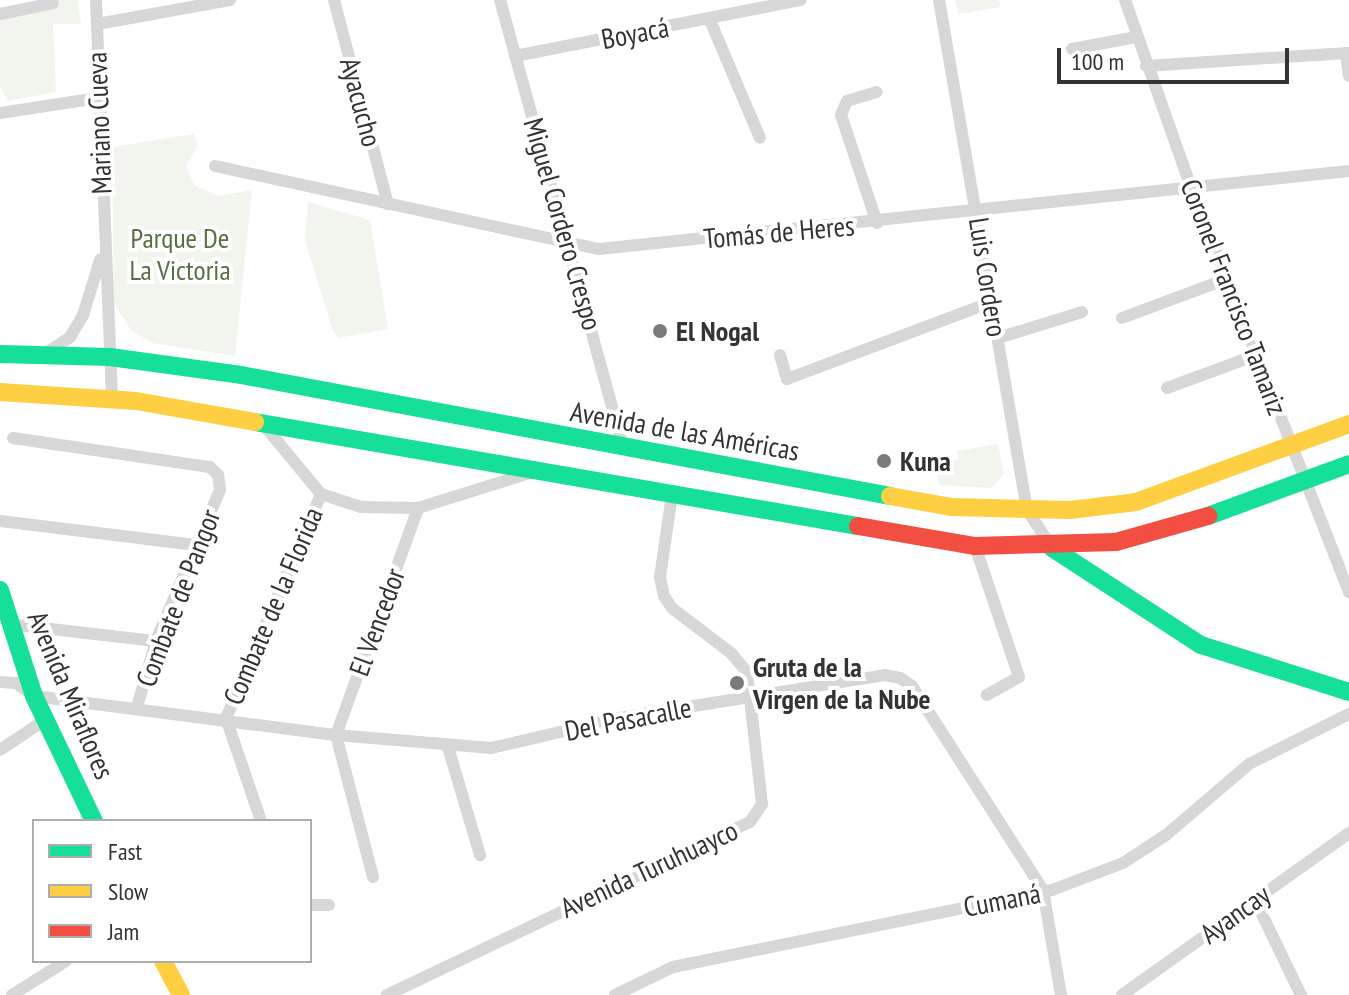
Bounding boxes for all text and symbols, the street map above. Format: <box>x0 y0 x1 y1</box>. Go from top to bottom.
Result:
street label: Boyacá <box>598 10 672 56</box>
scale bar <box>1061 32 1293 82</box>
text: 100 m <box>1071 46 1124 77</box>
street label: Mariano Cueva <box>80 51 118 195</box>
street label: Ayacucho <box>333 54 389 150</box>
street label: Miguel Cordero Crespo <box>517 114 609 334</box>
street label: Coronel Francisco Tamariz <box>1173 174 1295 420</box>
street label: Tomás de Heres <box>702 209 856 255</box>
street label: Luis Cordero <box>962 215 1014 339</box>
park label: Parque De La Victoria <box>129 221 231 287</box>
place label: El Nogal <box>676 314 759 348</box>
marker: El Nogal <box>651 322 669 340</box>
street label: Avenida de las Américas <box>568 394 802 468</box>
place label: Kuna <box>900 444 951 478</box>
marker: Kuna <box>875 452 893 470</box>
street label: Combate de la Florida <box>216 502 330 710</box>
street label: Combate de Pangor <box>129 504 227 692</box>
street label: El Vencedor <box>342 563 412 681</box>
street label: Avenida Miraflores <box>21 606 121 784</box>
place label: Gruta de la Virgen de la Nube <box>753 650 931 716</box>
marker: Gruta de la Virgen de la Nube <box>728 674 746 692</box>
street label: Del Pasacalle <box>562 690 694 748</box>
street label: Avenida Turuhuayco <box>555 813 743 925</box>
legend <box>32 819 312 963</box>
text: Fast <box>108 836 142 867</box>
text: Slow <box>108 876 148 907</box>
street label: Cumaná <box>961 876 1043 924</box>
street label: Ayancay <box>1194 877 1276 951</box>
text: Jam <box>108 916 139 947</box>

